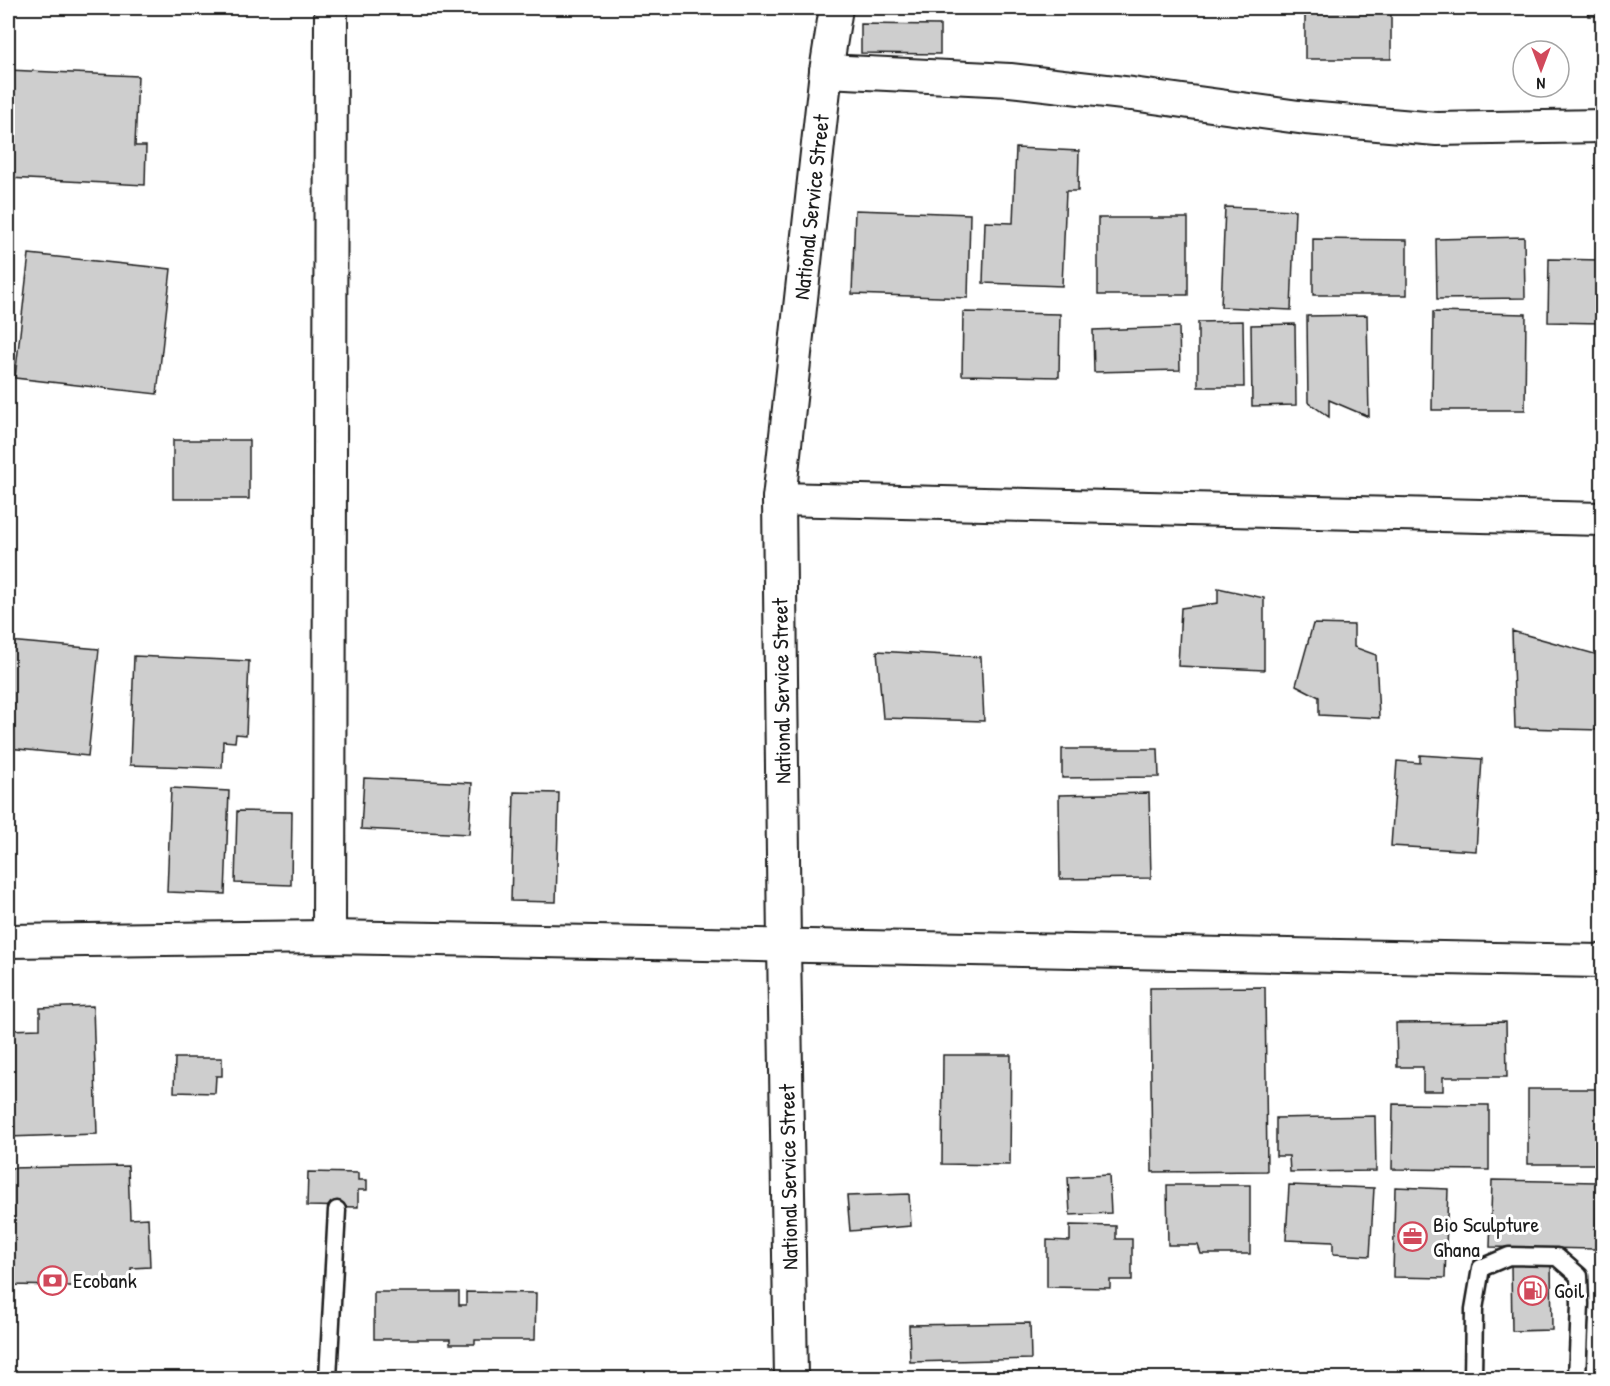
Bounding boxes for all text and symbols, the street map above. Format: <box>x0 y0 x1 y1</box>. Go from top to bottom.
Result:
north arrow <box>1511 39 1571 99</box>
text: N <box>1536 73 1545 95</box>
street label: National Service Street <box>786 112 836 301</box>
street label: National Service Street <box>764 597 798 784</box>
street label: National Service Street <box>771 1083 805 1270</box>
place label: Bio Sculpture Ghana <box>1433 1209 1540 1264</box>
office icon: Bio Sculpture Ghana <box>1396 1221 1428 1253</box>
bank icon: Ecobank <box>36 1264 68 1296</box>
place label: Ecobank <box>73 1265 137 1295</box>
fuel station icon: Goil <box>1517 1274 1549 1306</box>
place label: Goil <box>1554 1275 1584 1305</box>

